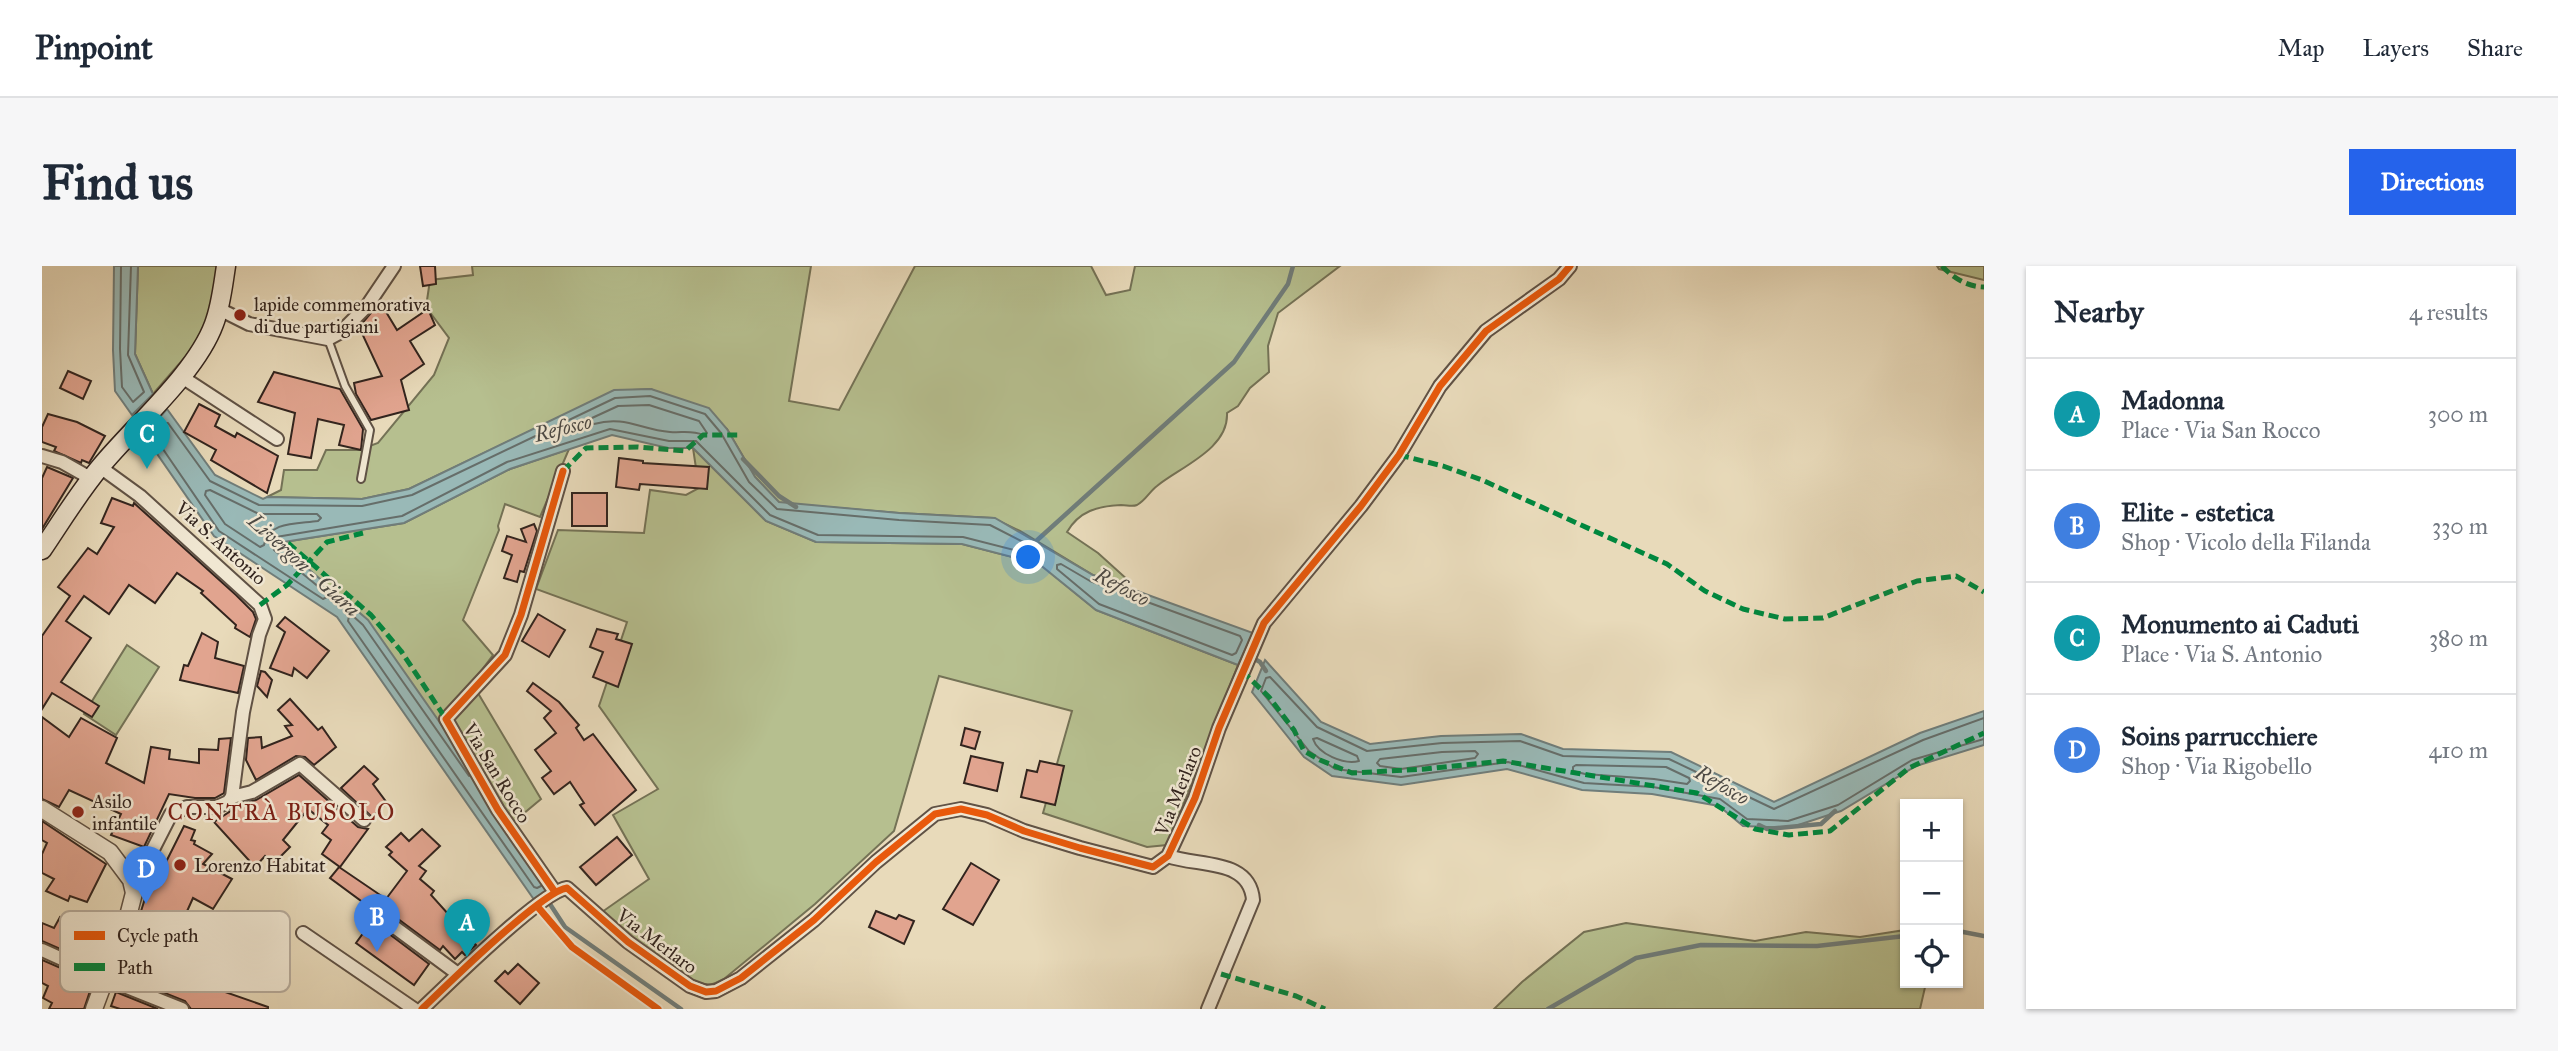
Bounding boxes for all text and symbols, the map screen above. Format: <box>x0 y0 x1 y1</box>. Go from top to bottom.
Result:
text: Pinpoint <box>35 28 153 68</box>
text: Map <box>2278 33 2325 63</box>
text: Layers <box>2363 33 2429 63</box>
text: Share <box>2467 33 2523 63</box>
button: Directions <box>2349 149 2516 215</box>
text: Find us <box>42 153 193 212</box>
place label: lapide commemorativa di due partigiani <box>254 293 431 339</box>
text: Nearby <box>2054 294 2144 330</box>
text: 4 results <box>2409 298 2488 326</box>
marker: lapide commemorativa di due partigiani <box>232 307 248 323</box>
text: Madonna <box>2121 384 2224 416</box>
text: A <box>2069 400 2085 428</box>
text: 300 m <box>2428 400 2488 428</box>
water label: Refosco <box>530 408 595 448</box>
pin: C <box>124 411 170 469</box>
text: Place · Via San Rocco <box>2121 416 2321 444</box>
street label: Via S. Antonio <box>170 496 271 590</box>
text: Elite - estetica <box>2121 496 2274 528</box>
water label: Livergon - Giara <box>242 507 365 622</box>
text: B <box>2069 512 2085 540</box>
text: 330 m <box>2432 512 2488 540</box>
text: Shop · Vicolo della Filanda <box>2121 528 2371 556</box>
your location <box>1011 540 1045 574</box>
water label: Refosco <box>1089 561 1154 612</box>
text: Monumento ai Caduti <box>2121 608 2359 640</box>
text: C <box>2069 624 2085 652</box>
text: 380 m <box>2429 624 2488 652</box>
text: Place · Via S. Antonio <box>2121 640 2322 668</box>
street label: Via San Rocco <box>458 718 536 827</box>
text: Soins parrucchiere <box>2121 720 2318 752</box>
text: D <box>2068 736 2086 764</box>
text: 410 m <box>2429 736 2488 764</box>
street label: Via Merlaro <box>1149 742 1207 840</box>
text: Shop · Via Rigobello <box>2121 752 2312 780</box>
water label: Refosco <box>1689 759 1754 811</box>
place label: Asilo infantile <box>91 790 157 835</box>
district label: CONTRÀ BUSOLO <box>168 798 396 826</box>
map controls <box>1900 799 1963 988</box>
button: + <box>1900 799 1963 862</box>
marker: Asilo infantile <box>70 804 86 820</box>
pin: D <box>123 846 169 904</box>
place label: Lorenzo Habitat <box>194 854 326 877</box>
marker: Lorenzo Habitat <box>172 857 188 873</box>
button: − <box>1900 862 1963 925</box>
pin: B <box>354 894 400 952</box>
pin: A <box>444 899 490 957</box>
street label: Via Merlaro <box>611 903 702 979</box>
legend <box>60 911 290 992</box>
text: Cycle path <box>117 924 199 947</box>
button: locate <box>1900 925 1963 988</box>
text: Path <box>117 956 153 979</box>

